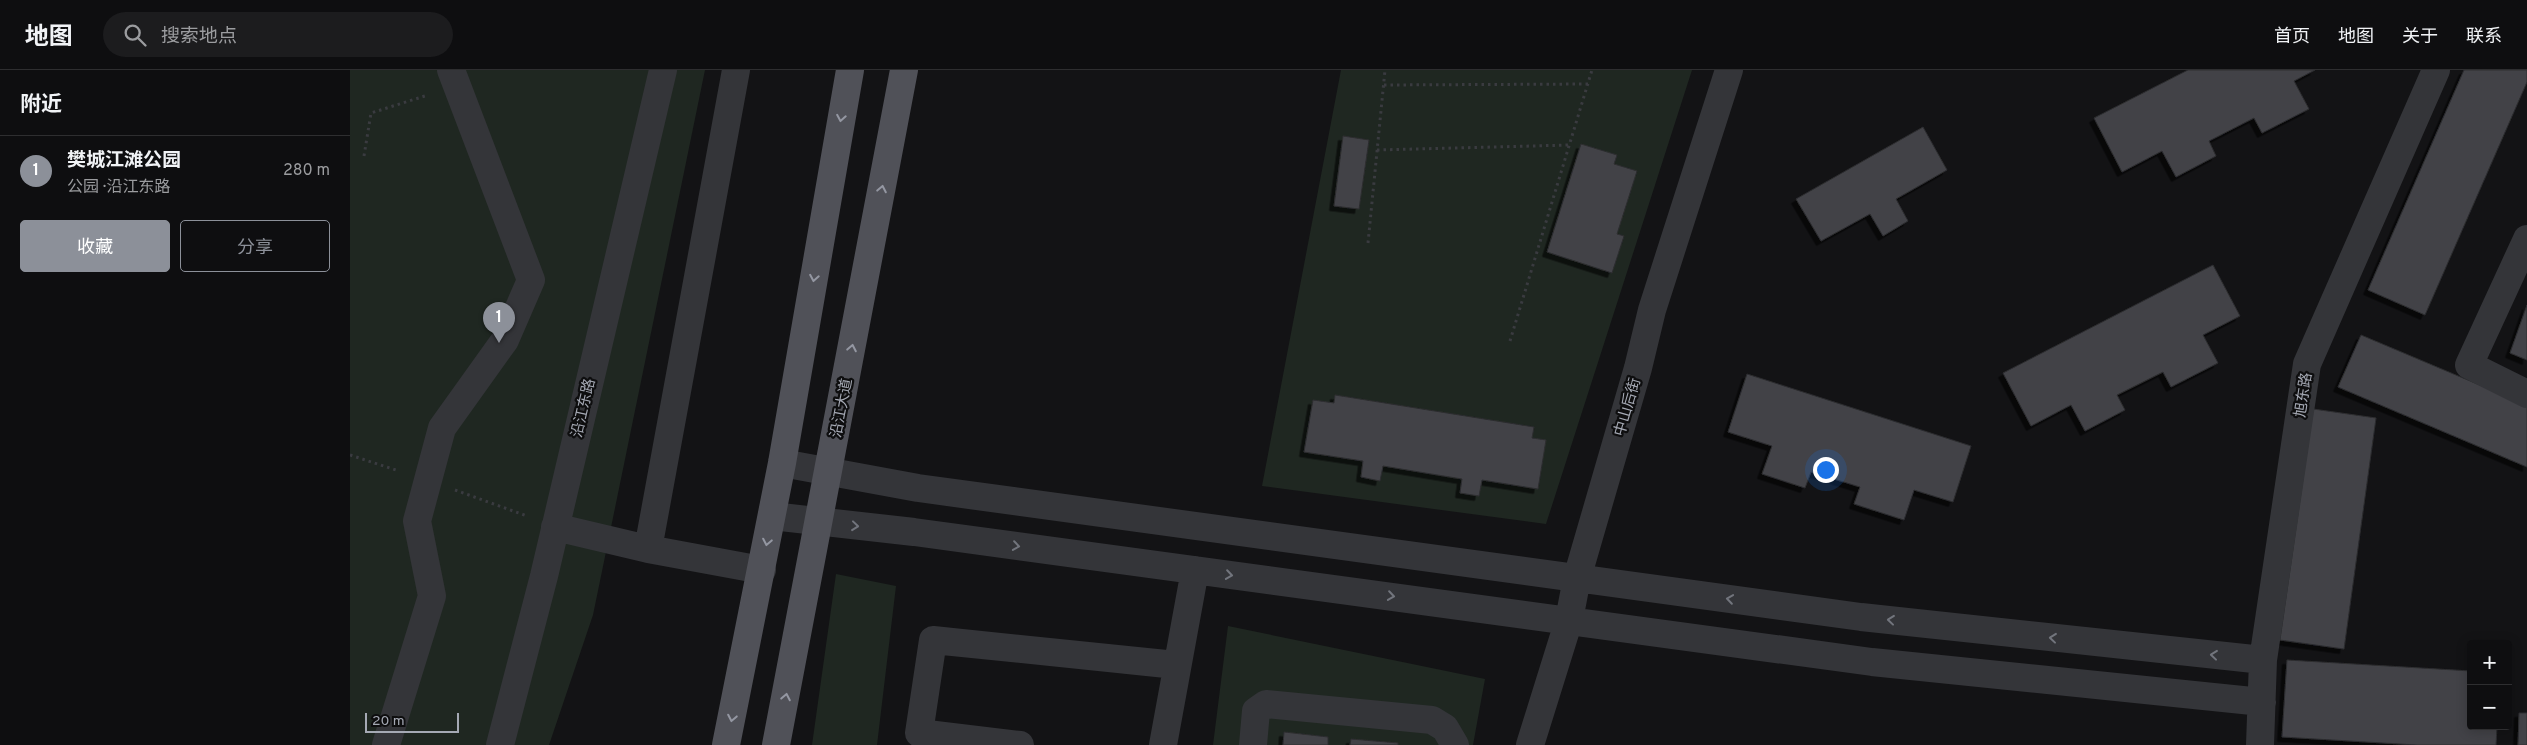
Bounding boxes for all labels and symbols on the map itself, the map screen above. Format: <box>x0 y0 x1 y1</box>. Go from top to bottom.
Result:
one-way arrow <box>837 114 847 122</box>
one-way arrow <box>876 184 887 193</box>
one-way arrow <box>809 275 820 283</box>
pin: 1 <box>483 302 515 343</box>
one-way arrow <box>846 344 857 353</box>
street label: 旭东路 <box>2292 372 2317 419</box>
street label: 中山后街 <box>1611 376 1646 439</box>
street label: 沿江东路 <box>568 377 600 440</box>
street label: 沿江大道 <box>827 377 858 440</box>
your location <box>1813 457 1839 483</box>
one-way arrow <box>851 520 859 531</box>
one-way arrow <box>762 537 773 546</box>
one-way arrow <box>1012 540 1021 550</box>
one-way arrow <box>1225 569 1234 579</box>
one-way arrow <box>1387 590 1395 601</box>
one-way arrow <box>1726 594 1734 605</box>
one-way arrow <box>1887 615 1895 626</box>
one-way arrow <box>2048 633 2056 644</box>
one-way arrow <box>2210 650 2218 661</box>
one-way arrow <box>780 693 791 702</box>
scale bar <box>365 710 459 733</box>
one-way arrow <box>728 714 738 723</box>

